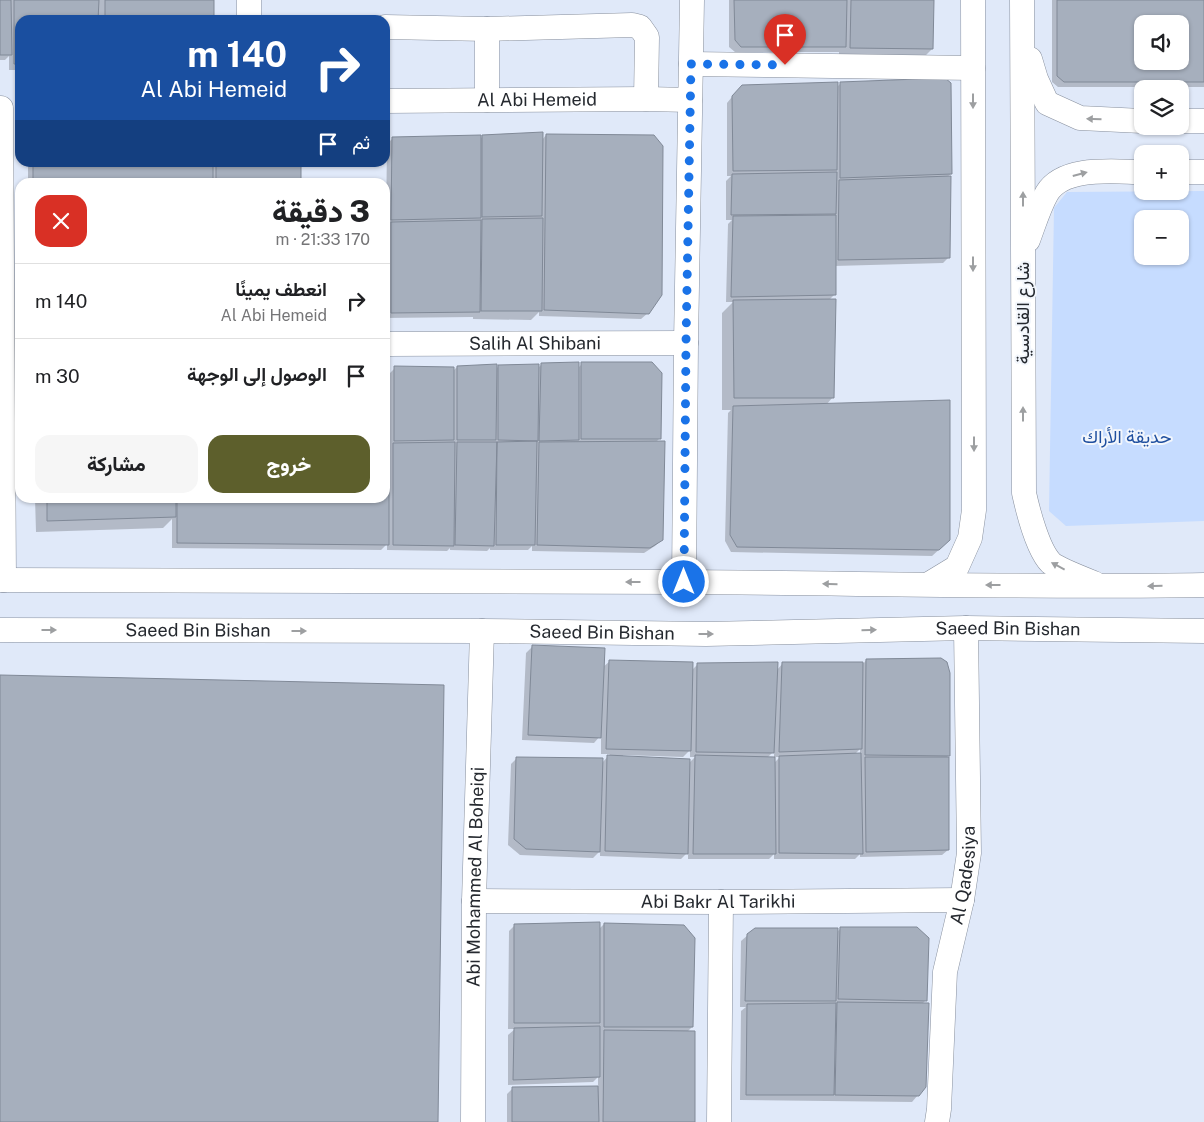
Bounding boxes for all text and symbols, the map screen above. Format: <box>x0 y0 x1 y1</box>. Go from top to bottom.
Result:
pin <box>764 14 806 65</box>
map controls <box>1134 15 1189 265</box>
button: sound <box>1134 15 1189 70</box>
icon: arrive <box>771 21 799 49</box>
text: 140 m <box>187 34 287 75</box>
icon: right <box>305 35 370 100</box>
text: Al Abi Hemeid <box>141 76 287 102</box>
button: layers <box>1134 80 1189 135</box>
street label: Al Abi Hemeid <box>477 88 597 110</box>
one-way arrow <box>969 93 977 109</box>
one-way arrow <box>1086 115 1102 123</box>
icon: arrive <box>314 130 342 158</box>
text: ثم <box>352 131 370 153</box>
button: + <box>1134 145 1189 200</box>
one-way arrow <box>1073 170 1088 178</box>
one-way arrow <box>1019 191 1027 207</box>
text: 3 دقيقة <box>272 193 370 229</box>
button: close <box>35 195 87 247</box>
button: − <box>1134 210 1189 265</box>
text: 170 m · 21:33 <box>276 230 370 249</box>
one-way arrow <box>969 256 977 272</box>
street label: شارع القادسية <box>1012 262 1035 364</box>
text: انعطف يمينًا <box>235 278 327 300</box>
icon: right <box>342 287 370 315</box>
text: 140 m <box>35 290 87 312</box>
text: Al Abi Hemeid <box>221 306 327 325</box>
street label: Salih Al Shibani <box>469 332 601 354</box>
icon: arrive <box>342 362 370 390</box>
text: الوصول إلى الوجهة <box>187 363 327 385</box>
text: 30 m <box>35 365 80 387</box>
one-way arrow <box>1019 406 1027 422</box>
park label: حديقة الأراك <box>1082 426 1172 448</box>
button: مشاركة <box>35 435 198 493</box>
button: خروج <box>208 435 370 493</box>
one-way arrow <box>970 436 978 452</box>
position arrow <box>657 555 709 607</box>
one-way arrow <box>1051 562 1066 570</box>
one-way arrow <box>625 578 641 586</box>
one-way arrow <box>822 580 838 588</box>
one-way arrow <box>985 581 1001 589</box>
one-way arrow <box>1147 582 1163 590</box>
street label: Saeed Bin Bishan <box>935 617 1081 639</box>
street label: Saeed Bin Bishan <box>125 619 271 641</box>
street label: Saeed Bin Bishan <box>529 621 675 644</box>
one-way arrow <box>41 626 57 634</box>
one-way arrow <box>861 626 877 634</box>
one-way arrow <box>291 627 307 635</box>
one-way arrow <box>698 630 714 638</box>
street label: Abi Mohammed Al Boheiqi <box>463 766 488 987</box>
street label: Al Qadesiya <box>946 826 979 927</box>
street label: Abi Bakr Al Tarikhi <box>641 890 795 912</box>

